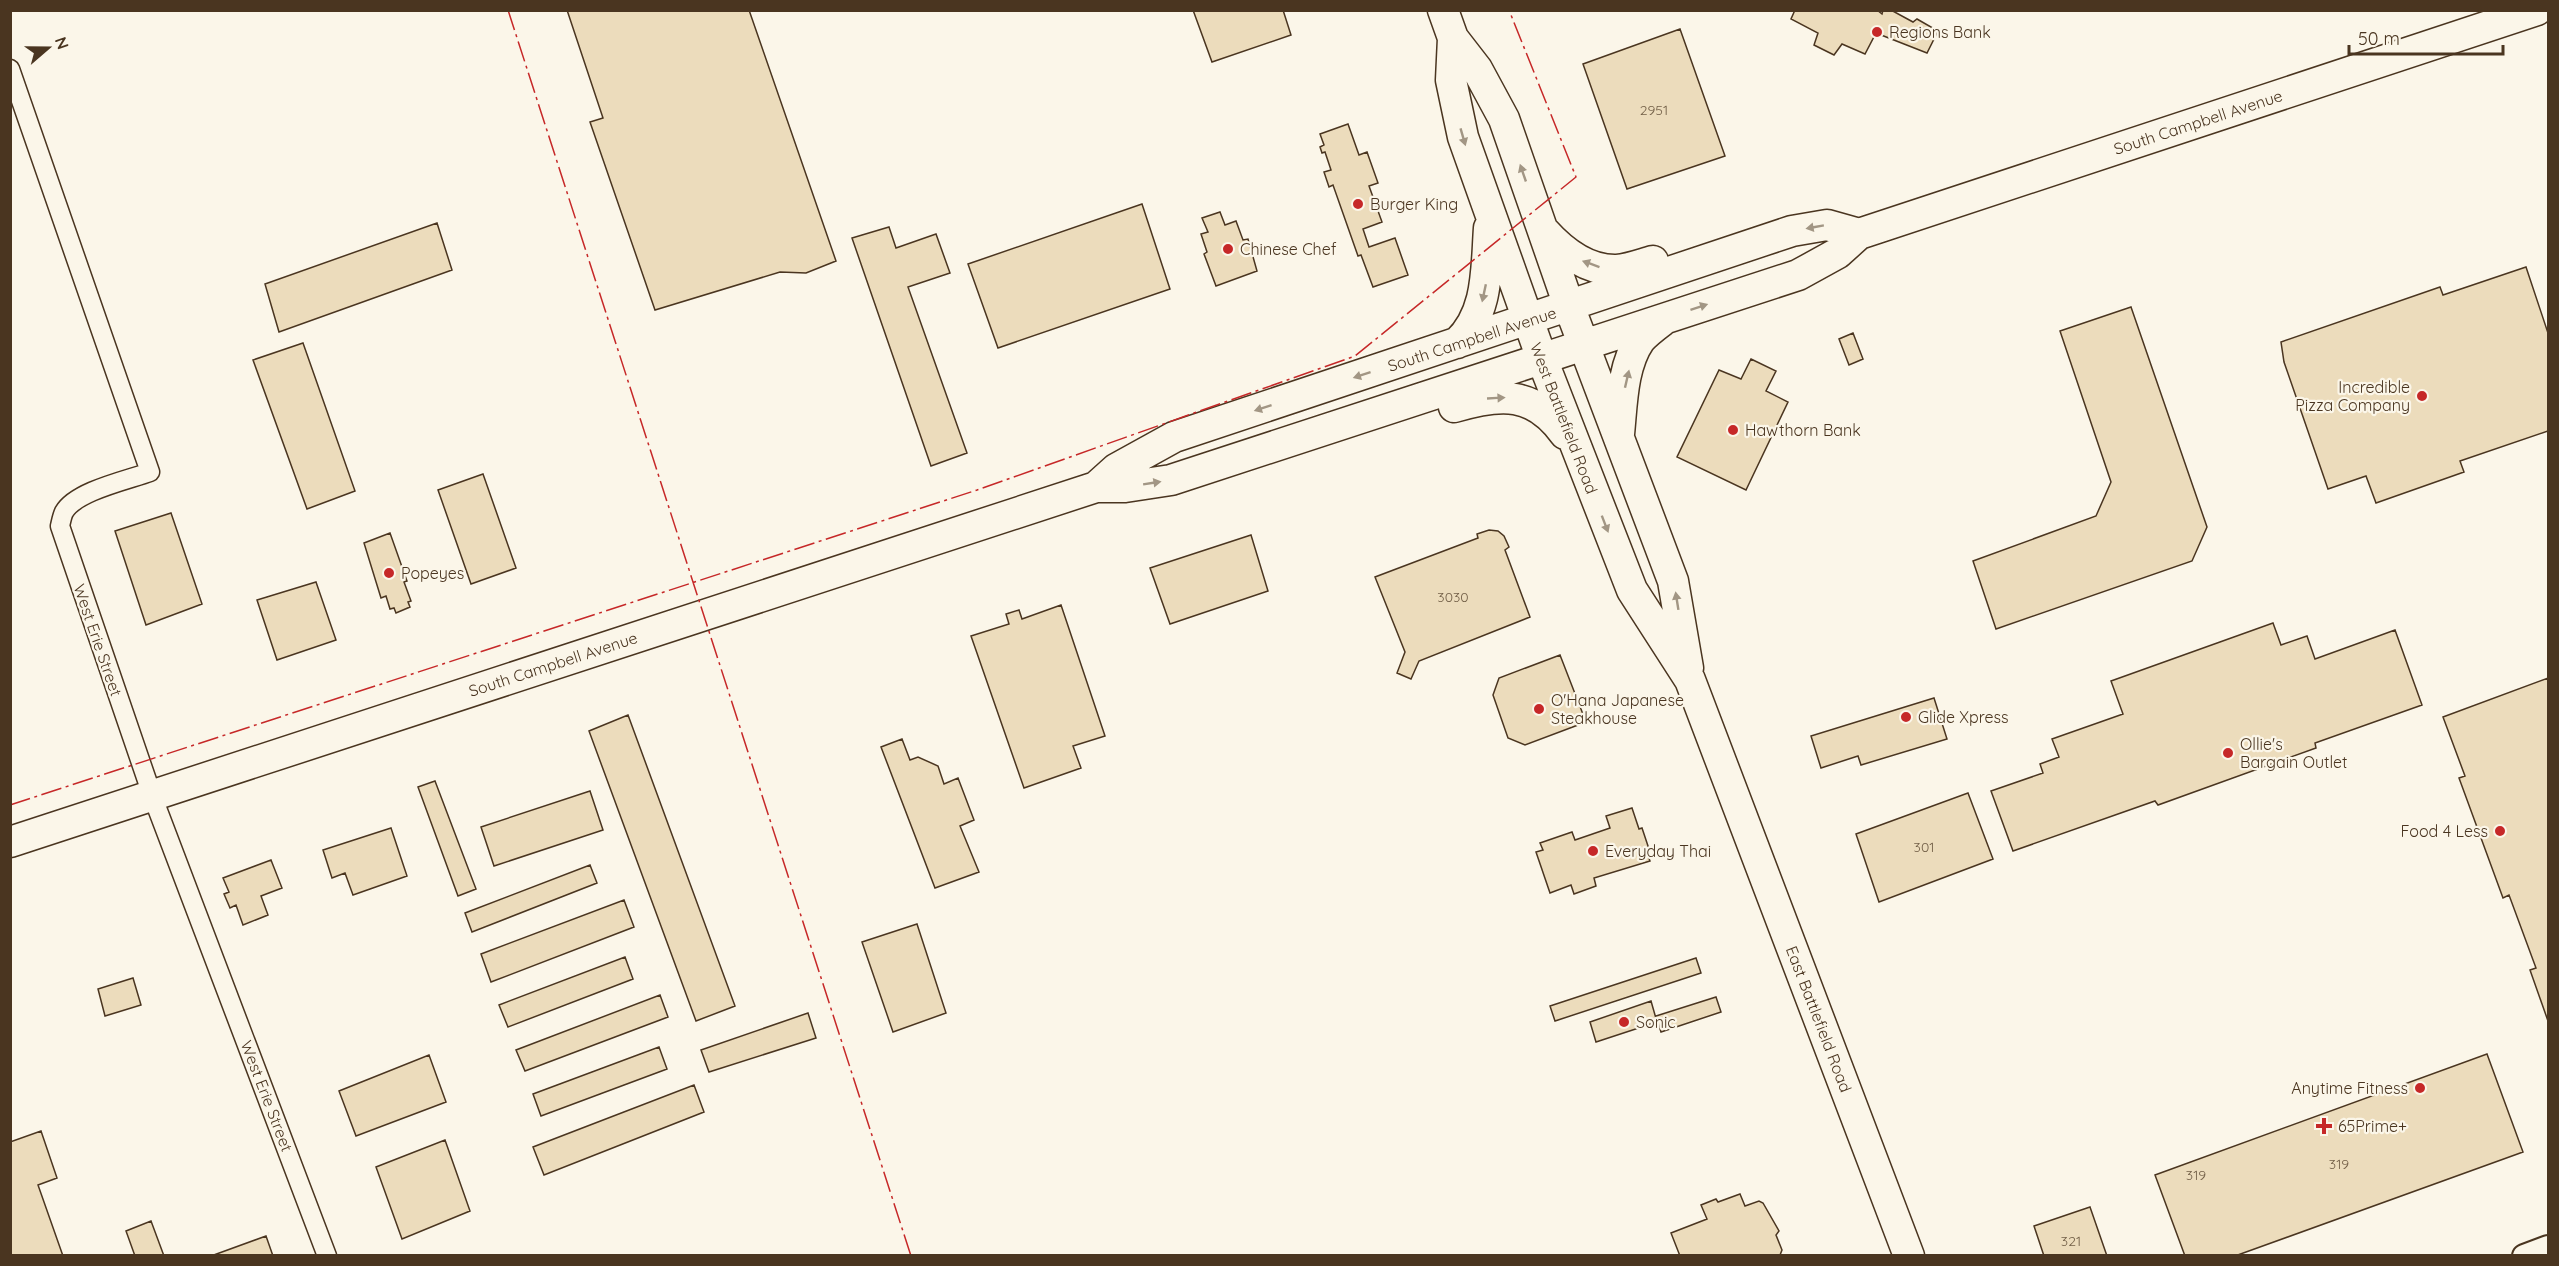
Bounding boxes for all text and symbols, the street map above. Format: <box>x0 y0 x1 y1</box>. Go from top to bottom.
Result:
north arrow <box>18 18 78 78</box>
scale bar <box>2349 18 2504 56</box>
place label: Regions Bank <box>1889 22 1991 42</box>
marker: Regions Bank <box>1870 25 1884 39</box>
text: 50 m <box>2358 27 2400 50</box>
text: N <box>51 34 74 52</box>
street label: South Campbell Avenue <box>2111 85 2285 159</box>
house number: 2951 <box>1640 101 1668 119</box>
one-way arrow <box>1459 128 1469 146</box>
one-way arrow <box>1517 164 1527 182</box>
place label: Burger King <box>1370 194 1458 214</box>
marker: Burger King <box>1351 197 1365 211</box>
one-way arrow <box>1805 223 1824 232</box>
place label: Chinese Chef <box>1240 239 1337 259</box>
marker: Chinese Chef <box>1221 242 1235 256</box>
one-way arrow <box>1582 258 1600 268</box>
one-way arrow <box>1478 283 1488 302</box>
street label: South Campbell Avenue <box>1385 302 1559 376</box>
one-way arrow <box>1690 302 1708 312</box>
street label: West Battlefield Road <box>1526 339 1602 497</box>
one-way arrow <box>1622 370 1632 388</box>
one-way arrow <box>1353 371 1371 380</box>
place label: Incredible Pizza Company <box>2295 377 2410 415</box>
marker: Incredible Pizza Company <box>2415 389 2429 403</box>
one-way arrow <box>1487 393 1506 402</box>
one-way arrow <box>1254 404 1272 413</box>
place label: Hawthorn Bank <box>1745 420 1861 440</box>
marker: Hawthorn Bank <box>1726 423 1740 437</box>
one-way arrow <box>1143 478 1162 487</box>
one-way arrow <box>1600 516 1610 534</box>
place label: Popeyes <box>401 563 464 583</box>
marker: Popeyes <box>382 566 396 580</box>
street label: West Erie Street <box>69 581 127 699</box>
house number: 3030 <box>1437 588 1469 606</box>
one-way arrow <box>1672 592 1681 611</box>
street label: South Campbell Avenue <box>466 627 640 701</box>
place label: O'Hana Japanese Steakhouse <box>1551 690 1684 728</box>
marker: O'Hana Japanese Steakhouse <box>1532 702 1546 716</box>
place label: Glide Xpress <box>1918 707 2009 727</box>
marker: Glide Xpress <box>1899 710 1913 724</box>
place label: Ollie's Bargain Outlet <box>2240 734 2347 772</box>
marker: Ollie's Bargain Outlet <box>2221 746 2235 760</box>
place label: Food 4 Less <box>2400 821 2488 841</box>
marker: Food 4 Less <box>2493 824 2507 838</box>
house number: 301 <box>1914 838 1934 856</box>
place label: Everyday Thai <box>1605 841 1711 861</box>
marker: Everyday Thai <box>1586 844 1600 858</box>
street label: East Battlefield Road <box>1782 943 1856 1095</box>
place label: Sonic <box>1636 1012 1676 1032</box>
marker: Sonic <box>1617 1015 1631 1029</box>
street label: West Erie Street <box>237 1038 297 1154</box>
place label: Anytime Fitness <box>2291 1078 2408 1098</box>
marker: Anytime Fitness <box>2413 1081 2427 1095</box>
place label: 65Prime+ <box>2338 1116 2407 1136</box>
marker: 65Prime+ <box>2315 1117 2333 1135</box>
house number: 319 <box>2329 1155 2349 1173</box>
house number: 319 <box>2186 1166 2206 1184</box>
house number: 321 <box>2061 1232 2081 1250</box>

